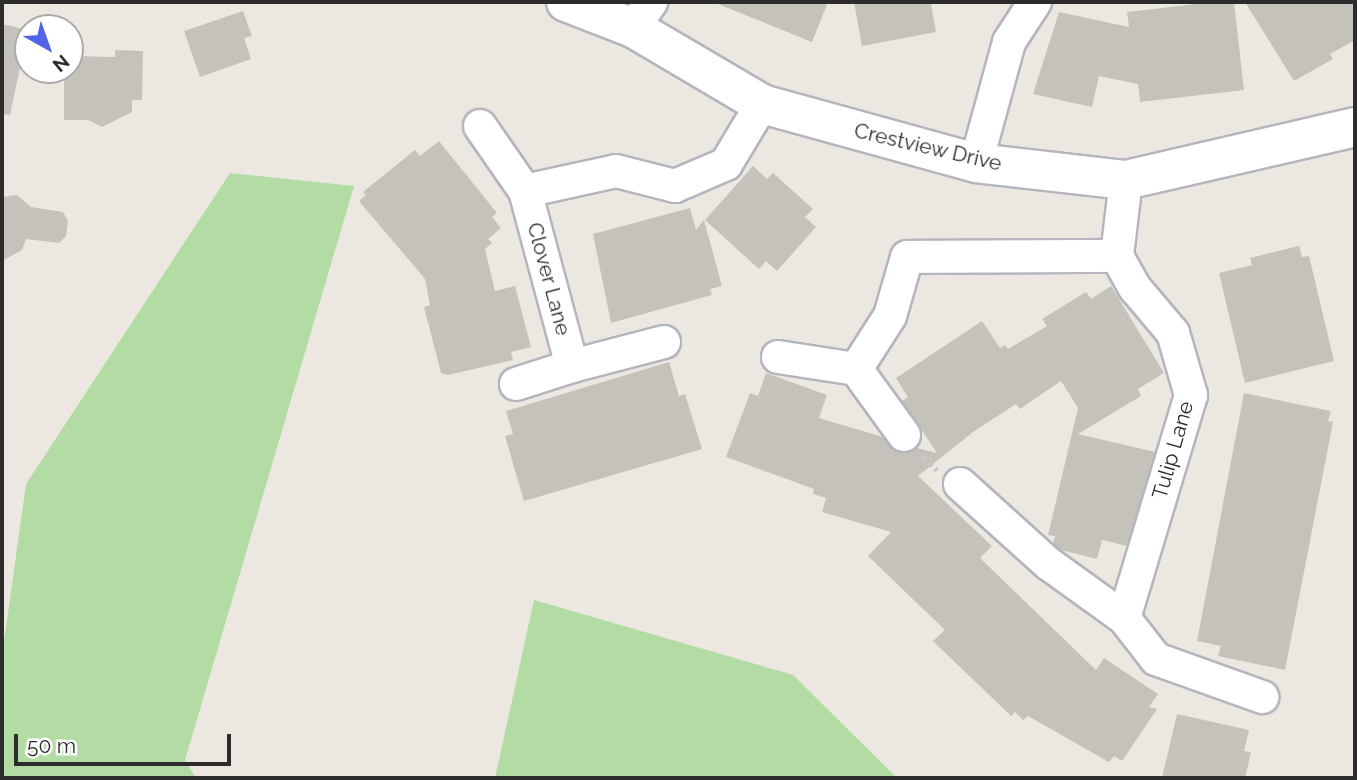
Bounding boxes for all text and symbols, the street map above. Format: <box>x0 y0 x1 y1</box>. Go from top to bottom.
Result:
north arrow <box>14 14 84 84</box>
text: N <box>49 50 74 77</box>
street label: Crestview Drive <box>851 118 1005 176</box>
street label: Clover Lane <box>522 220 576 338</box>
street label: Tulip Lane <box>1147 398 1199 502</box>
scale bar <box>18 720 234 764</box>
text: 50 m <box>27 733 76 758</box>

